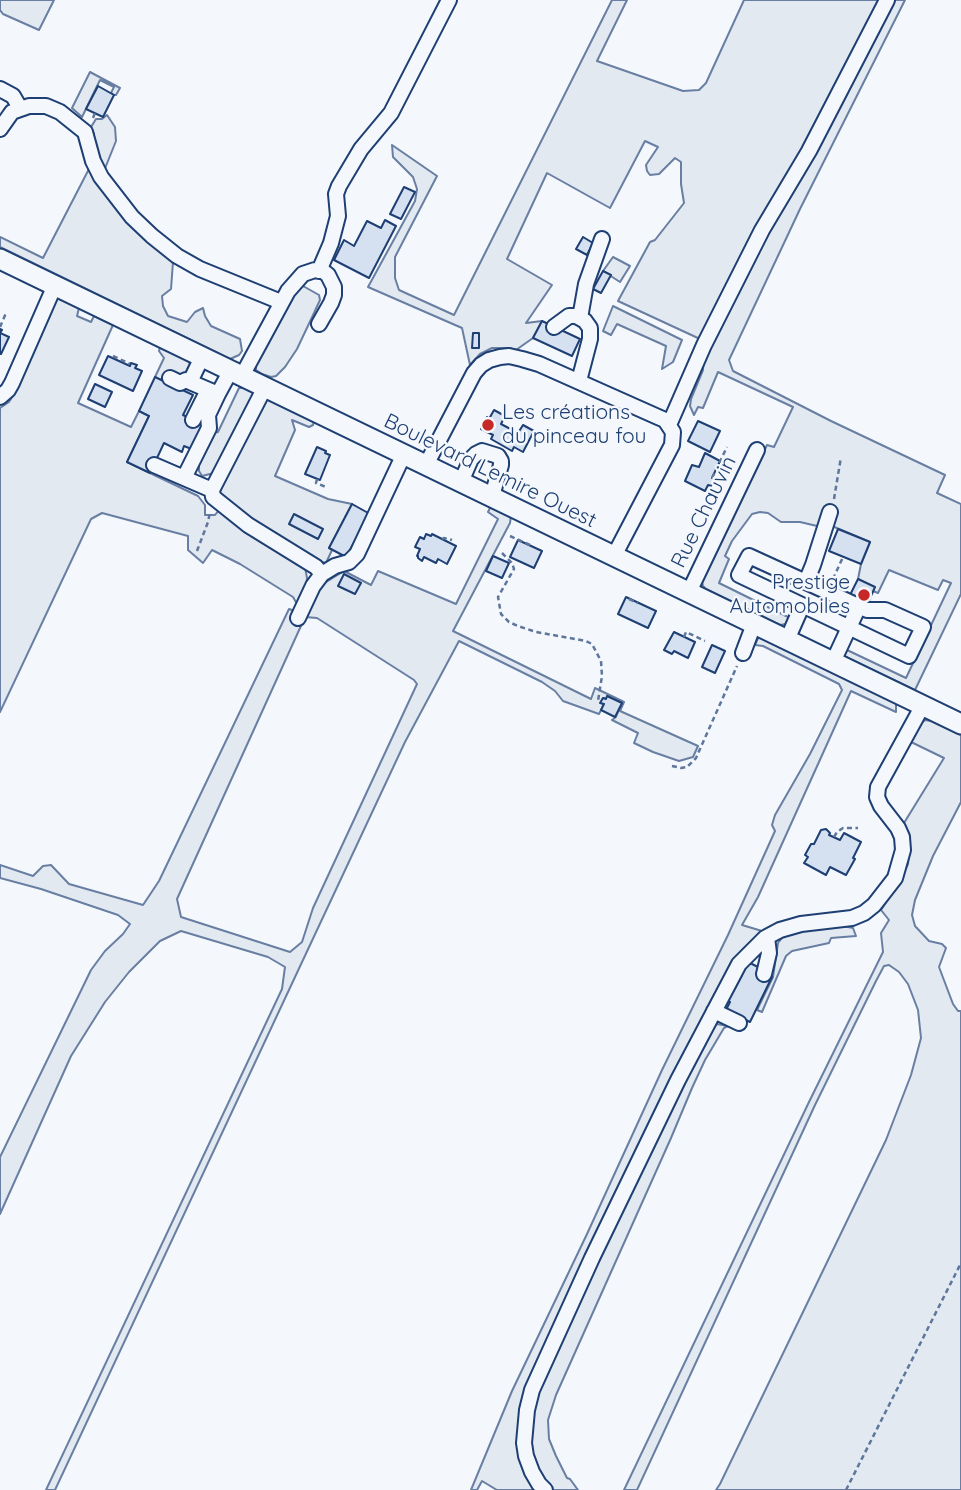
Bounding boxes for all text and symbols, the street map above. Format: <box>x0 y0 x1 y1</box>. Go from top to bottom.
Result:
place label: Les créations du pinceau fou <box>502 400 647 450</box>
street label: Boulevard Lemire Ouest <box>380 409 600 533</box>
marker: Les créations du pinceau fou <box>480 417 496 433</box>
street label: Rue Chauvin <box>666 452 742 572</box>
place label: Prestige Automobiles <box>730 570 850 620</box>
marker: Prestige Automobiles <box>856 587 872 603</box>

